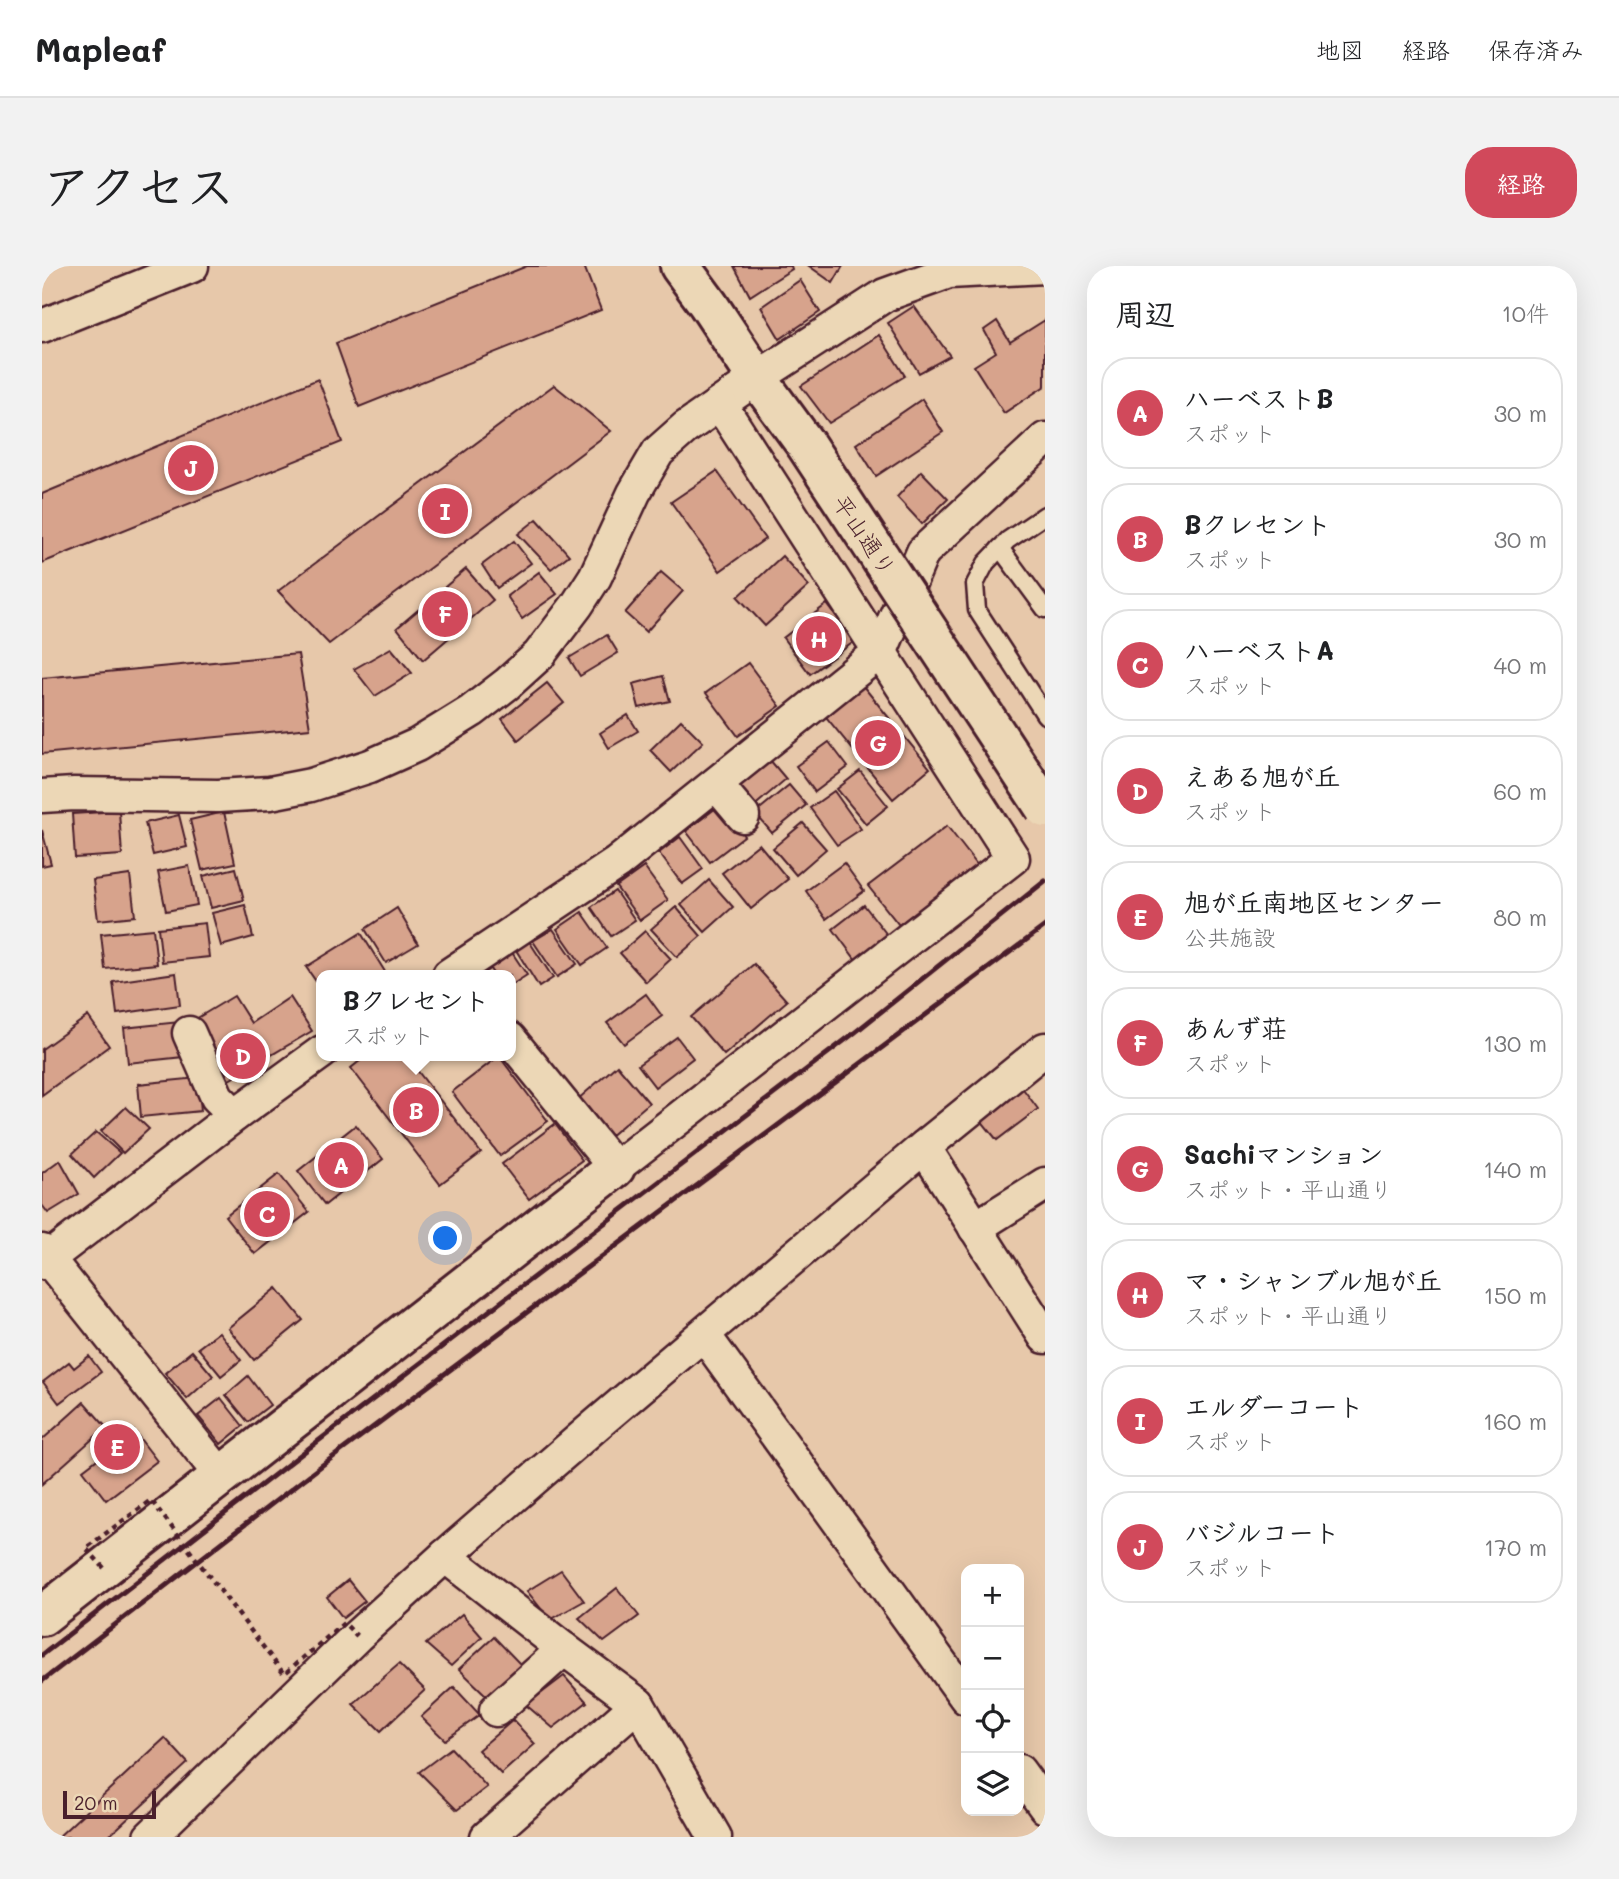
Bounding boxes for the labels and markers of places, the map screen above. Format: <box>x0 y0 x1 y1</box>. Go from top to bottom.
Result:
pin: J <box>168 442 214 494</box>
pin: I <box>422 485 468 537</box>
pin: F <box>422 588 468 640</box>
pin: H <box>796 613 842 665</box>
pin: G <box>855 717 901 769</box>
pin: D <box>220 1030 266 1082</box>
pin: B <box>393 1084 439 1136</box>
pin: A <box>318 1139 364 1191</box>
pin: C <box>244 1188 290 1240</box>
pin: E <box>94 1421 140 1473</box>

